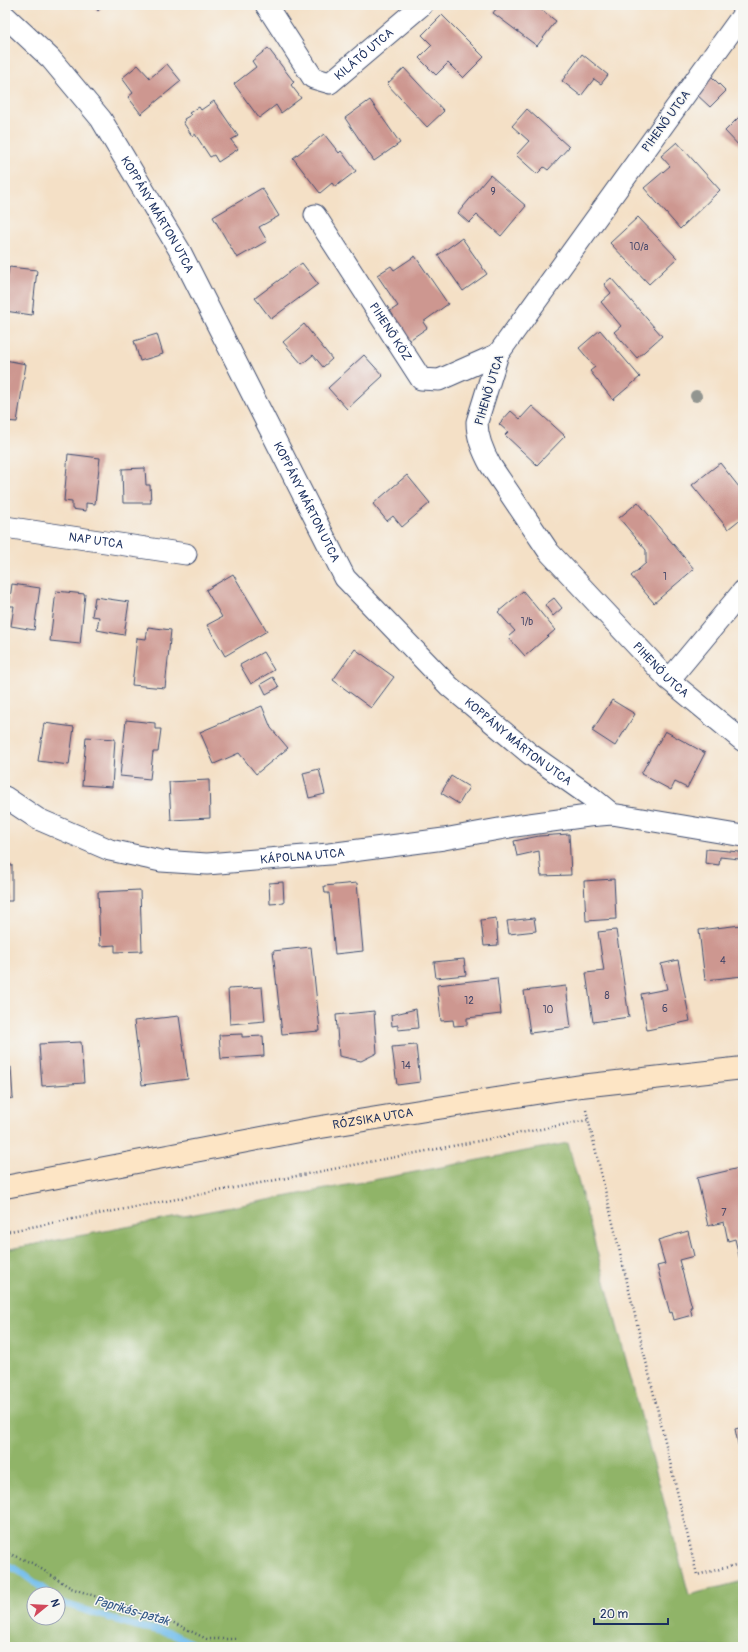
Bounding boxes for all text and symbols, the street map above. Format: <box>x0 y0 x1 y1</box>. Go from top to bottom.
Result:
street label: KILÁTÓ UTCA <box>332 25 397 84</box>
street label: PIHENŐ UTCA <box>638 87 694 155</box>
street label: KOPPÁNY MÁRTON UTCA <box>117 154 197 276</box>
house number: 9 <box>490 186 496 198</box>
house number: 10/a <box>630 241 649 253</box>
street label: PIHENŐ KÖZ <box>366 300 414 364</box>
street label: PIHENŐ UTCA <box>471 353 507 427</box>
street label: KOPPÁNY MÁRTON UTCA <box>270 440 343 565</box>
street label: NAP UTCA <box>68 530 124 553</box>
house number: 1 <box>663 571 667 583</box>
house number: 1/b <box>521 616 533 628</box>
street label: PIHENŐ UTCA <box>629 639 692 701</box>
street label: KOPPÁNY MÁRTON UTCA <box>461 695 575 789</box>
street label: KÁPOLNA UTCA <box>260 845 346 868</box>
house number: 4 <box>720 955 726 967</box>
house number: 8 <box>604 990 610 1002</box>
house number: 12 <box>464 995 474 1007</box>
house number: 6 <box>662 1003 668 1015</box>
house number: 10 <box>543 1004 554 1016</box>
house number: 14 <box>401 1060 411 1072</box>
street label: RÓZSIKA UTCA <box>332 1105 414 1133</box>
house number: 7 <box>721 1207 727 1219</box>
north arrow <box>26 1586 66 1626</box>
water label: Paprikás-patak <box>92 1593 173 1630</box>
text: N <box>48 1598 63 1609</box>
scale bar <box>594 1600 668 1626</box>
text: 20 m <box>600 1607 629 1622</box>

